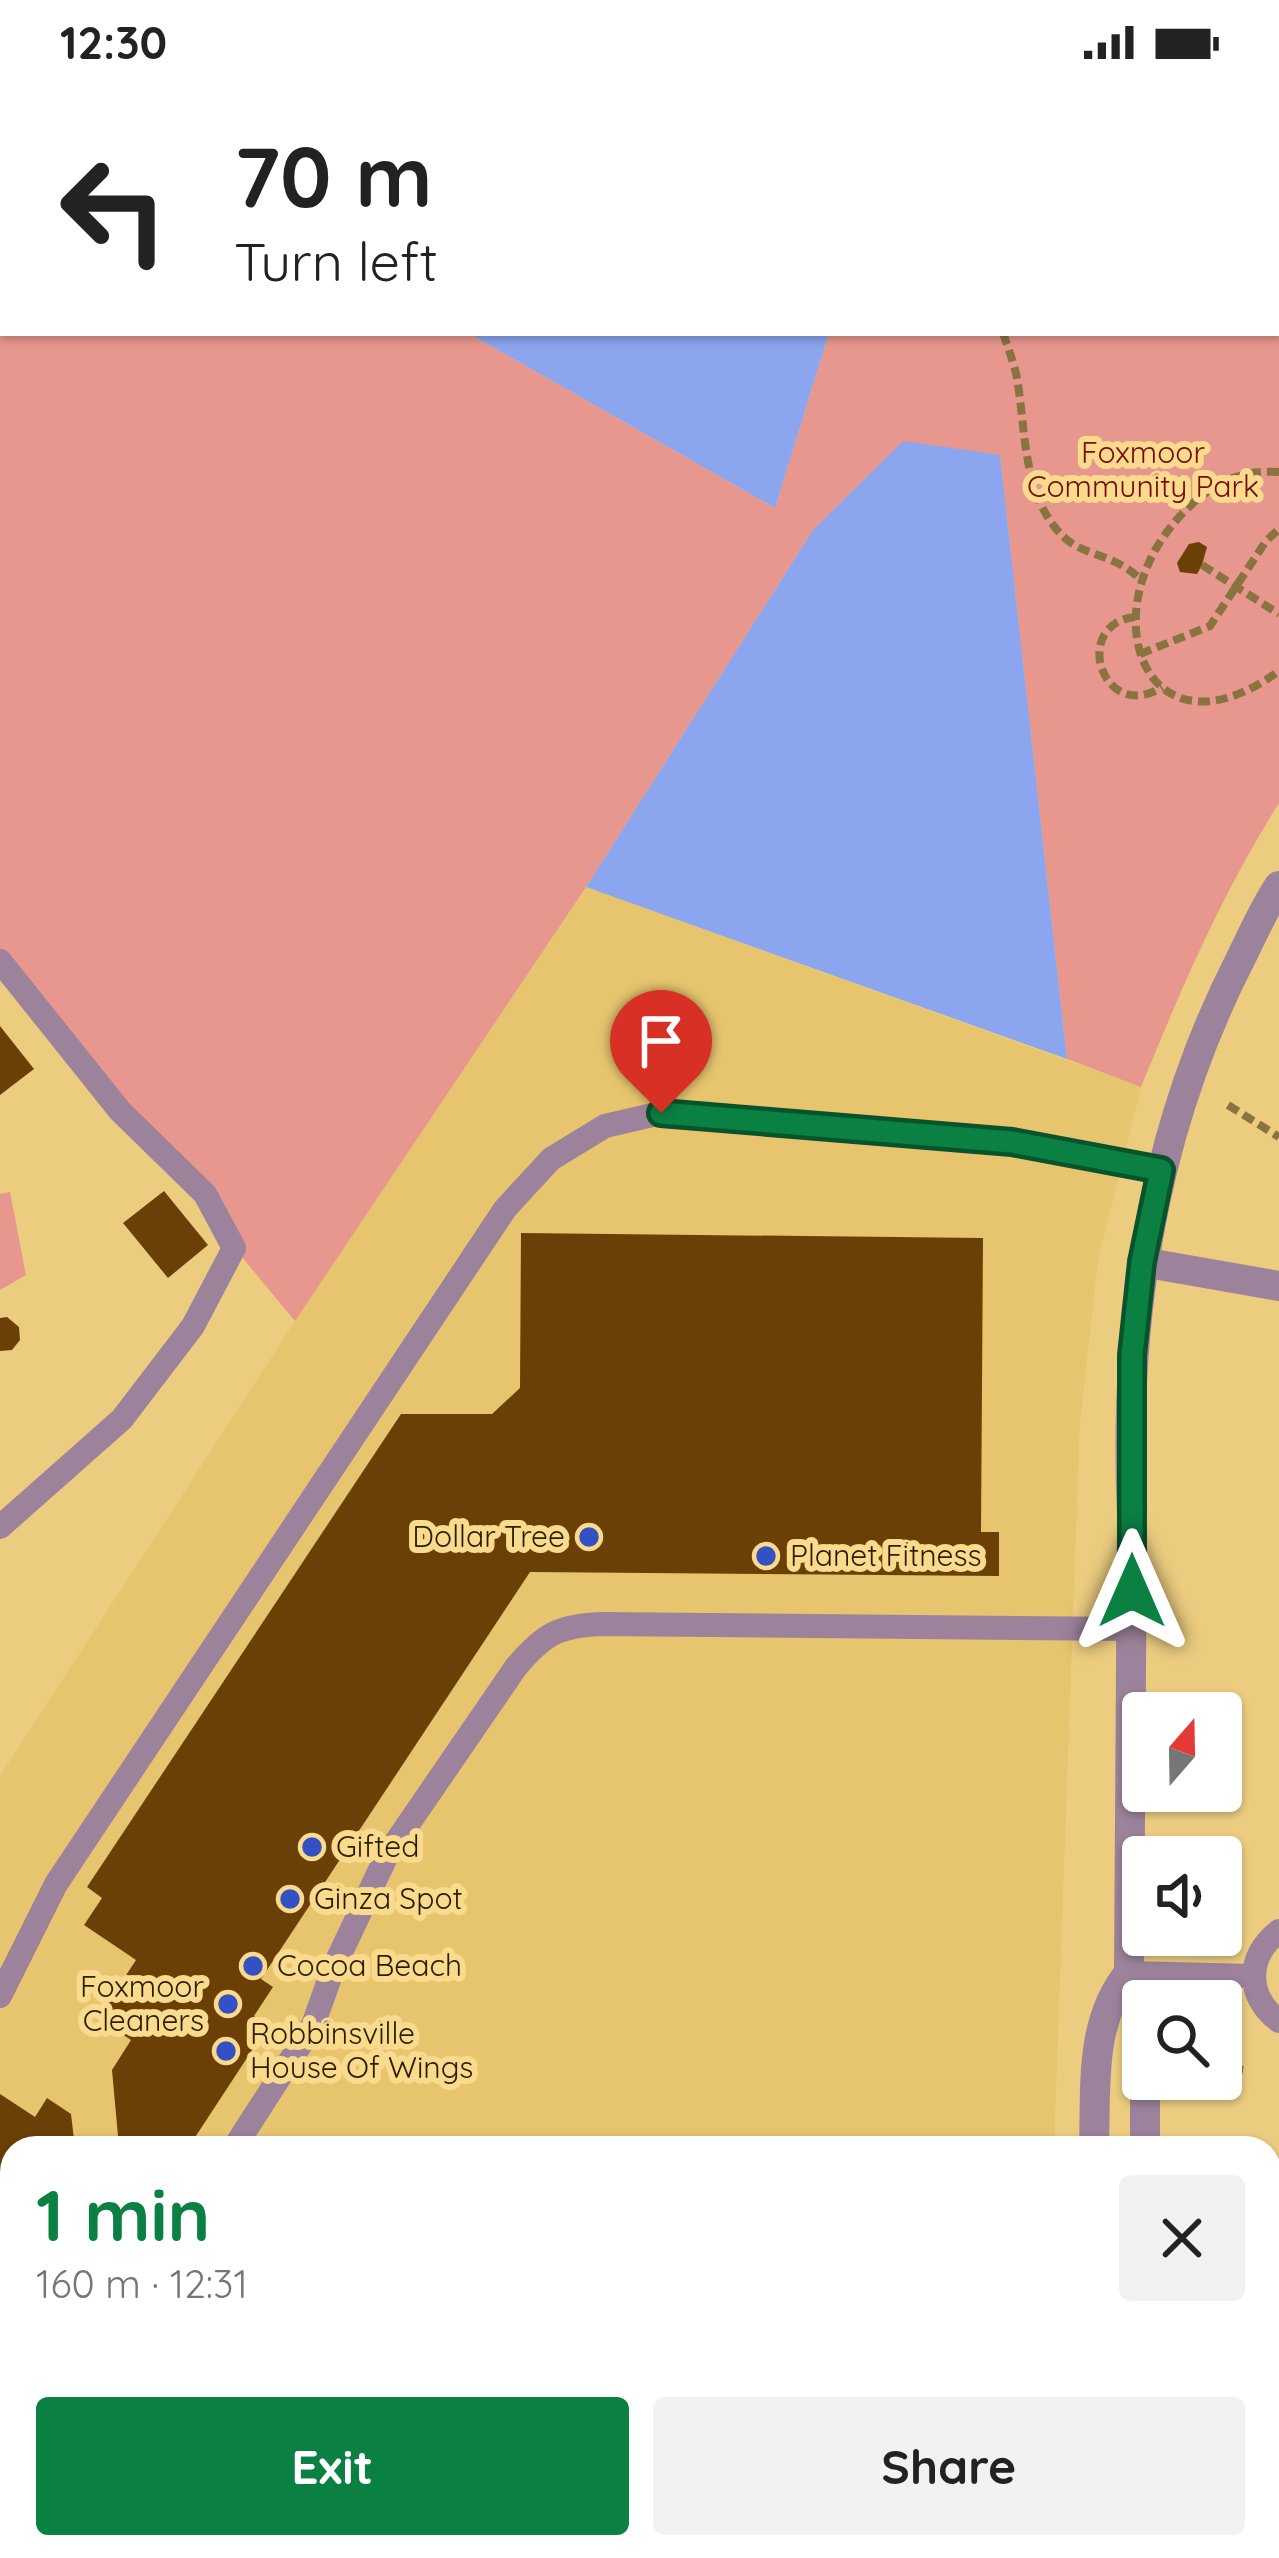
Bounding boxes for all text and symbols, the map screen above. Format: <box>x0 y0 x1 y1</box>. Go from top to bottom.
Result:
text: 12:30 <box>60 14 167 70</box>
text: 70 m <box>234 123 433 228</box>
icon: left <box>36 132 192 288</box>
text: Turn left <box>234 227 438 295</box>
park label: Foxmoor Community Park <box>1027 433 1259 505</box>
pin <box>610 990 712 1113</box>
icon: arrive <box>628 1008 694 1074</box>
place label: Dollar Tree <box>412 1517 565 1555</box>
marker: Dollar Tree <box>576 1524 602 1550</box>
position arrow <box>1069 1528 1195 1654</box>
place label: Planet Fitness <box>790 1536 982 1574</box>
marker: Planet Fitness <box>753 1543 779 1569</box>
north arrow <box>1122 1692 1242 1812</box>
map controls <box>1122 1692 1242 2100</box>
place label: Gifted <box>336 1827 419 1865</box>
marker: Gifted <box>299 1834 325 1860</box>
button: sound <box>1122 1836 1242 1956</box>
place label: Ginza Spot <box>314 1879 463 1917</box>
marker: Ginza Spot <box>277 1886 303 1912</box>
place label: Cocoa Beach <box>277 1946 462 1984</box>
marker: Cocoa Beach <box>240 1953 266 1979</box>
place label: Foxmoor Cleaners <box>80 1967 204 2039</box>
button: search <box>1122 1980 1242 2100</box>
marker: Foxmoor Cleaners <box>215 1991 241 2017</box>
place label: Robbinsville House Of Wings <box>250 2014 473 2086</box>
marker: Robbinsville House Of Wings <box>213 2038 239 2064</box>
text: 1 min <box>36 2169 210 2259</box>
button: close <box>1119 2175 1245 2301</box>
text: 160 m · 12:31 <box>36 2259 248 2308</box>
button: Exit <box>36 2397 629 2535</box>
button: Share <box>653 2397 1245 2535</box>

